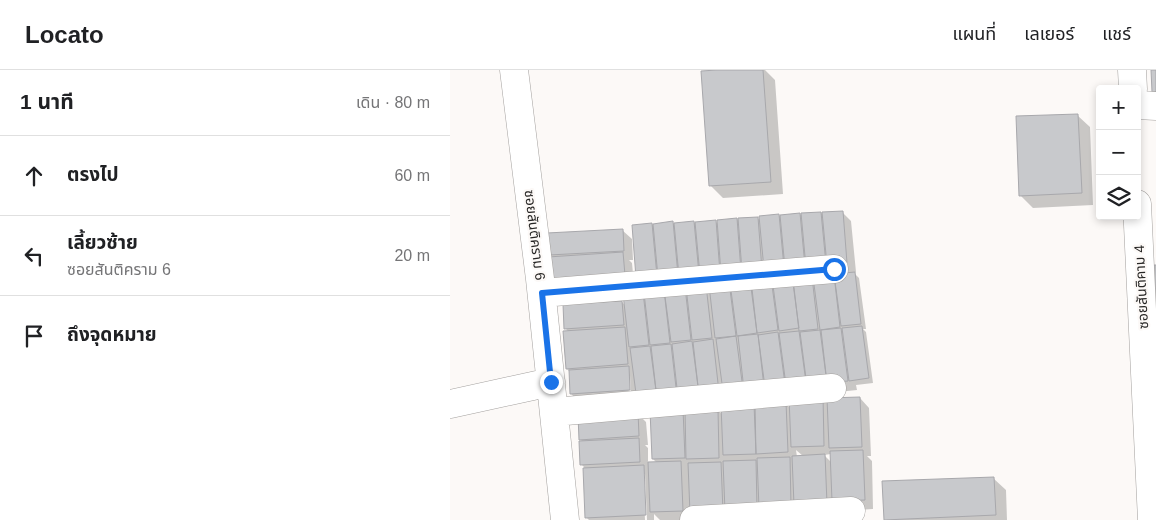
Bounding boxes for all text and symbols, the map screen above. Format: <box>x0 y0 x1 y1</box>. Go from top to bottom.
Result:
text: Locato <box>25 21 104 48</box>
text: แผนที่ <box>952 24 996 44</box>
text: เลเยอร์ <box>1024 24 1074 44</box>
text: แชร์ <box>1102 24 1131 44</box>
map controls <box>1096 85 1141 220</box>
button: + <box>1096 85 1141 130</box>
text: 1 นาที <box>20 90 74 113</box>
text: เดิน · 80 m <box>356 94 430 111</box>
button: − <box>1096 130 1141 175</box>
icon: ahead <box>20 162 48 190</box>
text: ตรงไป <box>67 164 119 185</box>
text: 60 m <box>394 167 430 184</box>
button: layers <box>1096 175 1141 220</box>
street label: ซอยสันติคราม 6 <box>522 189 549 281</box>
text: เลี้ยวซ้าย <box>67 232 138 253</box>
icon: left <box>20 242 48 270</box>
street label: ซอยสันติคาม 4 <box>1131 244 1151 329</box>
text: 20 m <box>394 247 430 264</box>
route start <box>823 258 846 281</box>
text: ซอยสันติคราม 6 <box>67 261 171 278</box>
icon: arrive <box>20 322 48 350</box>
text: ถึงจุดหมาย <box>67 324 157 345</box>
route end <box>540 371 563 394</box>

